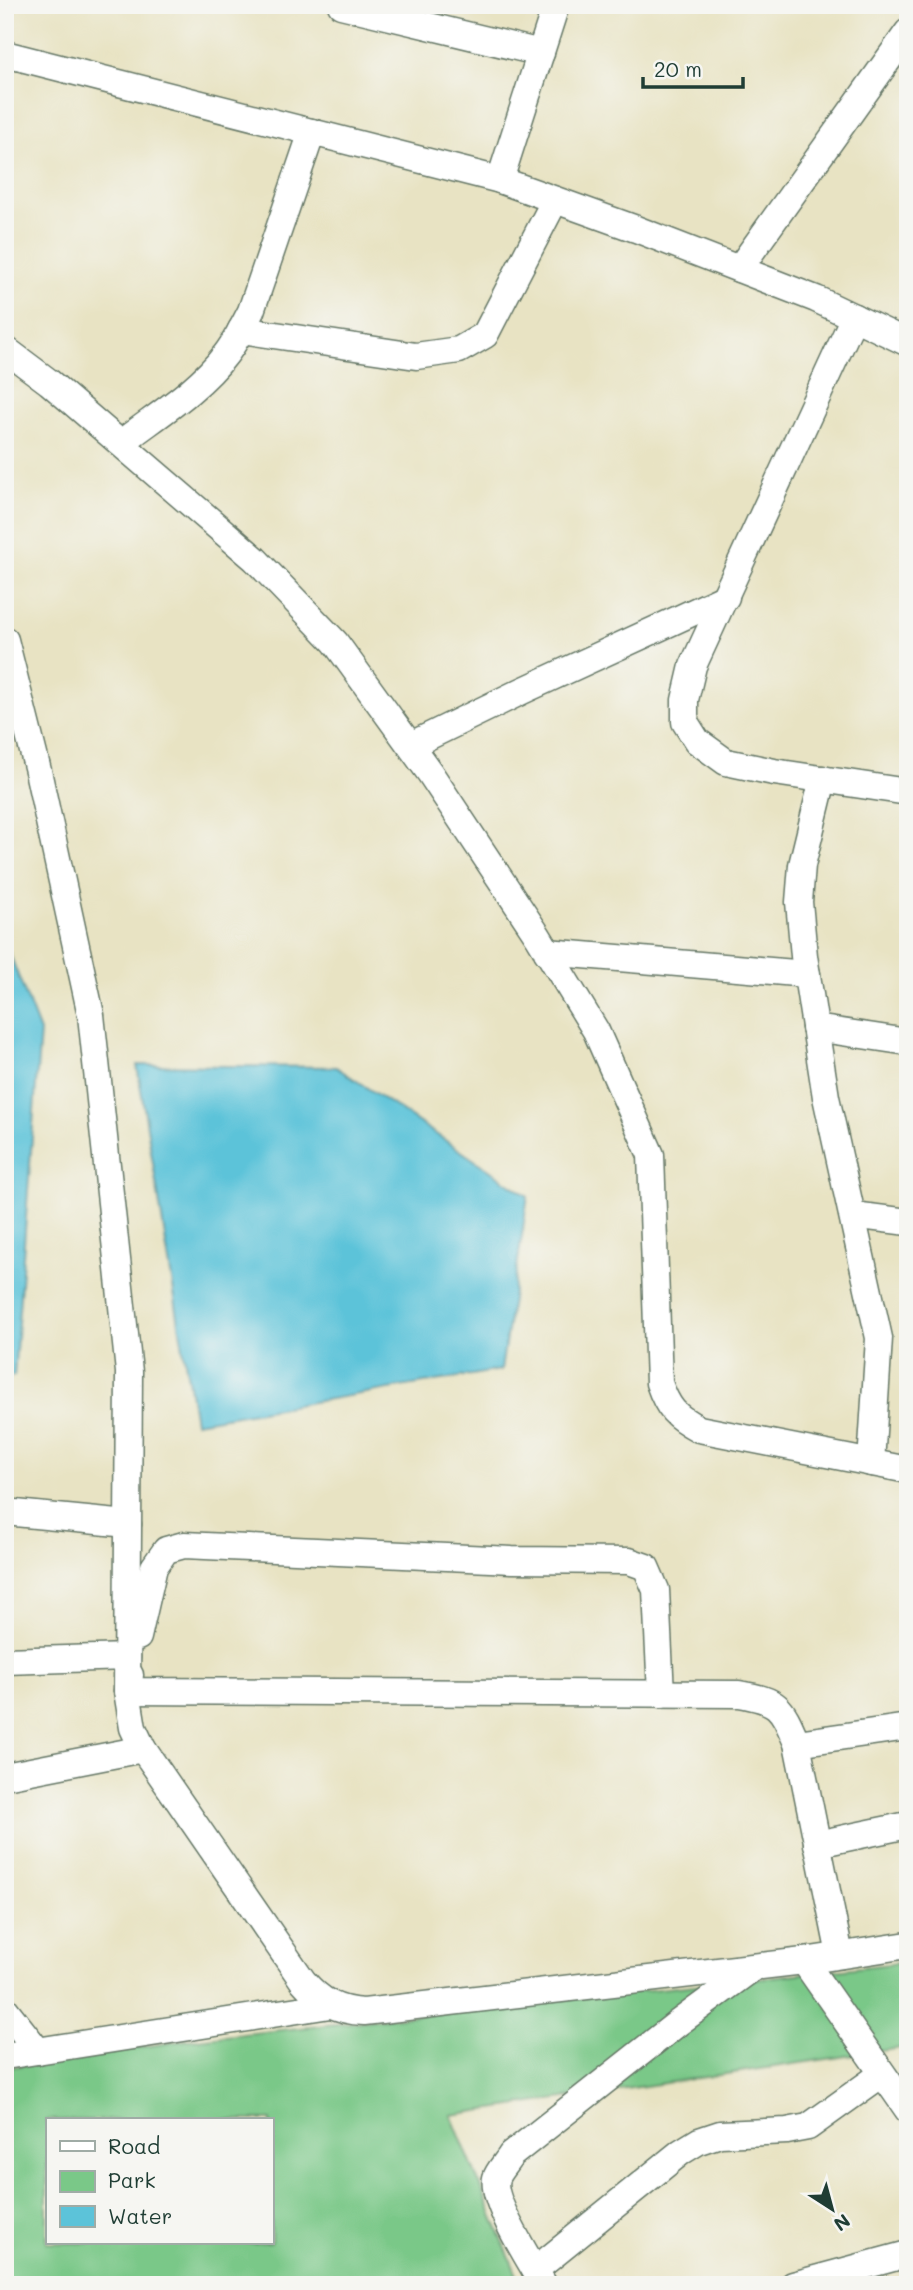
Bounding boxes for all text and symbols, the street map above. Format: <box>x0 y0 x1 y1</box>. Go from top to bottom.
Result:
scale bar <box>643 46 743 90</box>
text: 20 m <box>654 55 702 82</box>
legend <box>46 2118 273 2244</box>
text: Road <box>108 2132 160 2159</box>
text: Park <box>108 2166 156 2193</box>
north arrow <box>797 2174 867 2244</box>
text: Water <box>108 2202 172 2229</box>
text: N <box>829 2209 855 2238</box>

